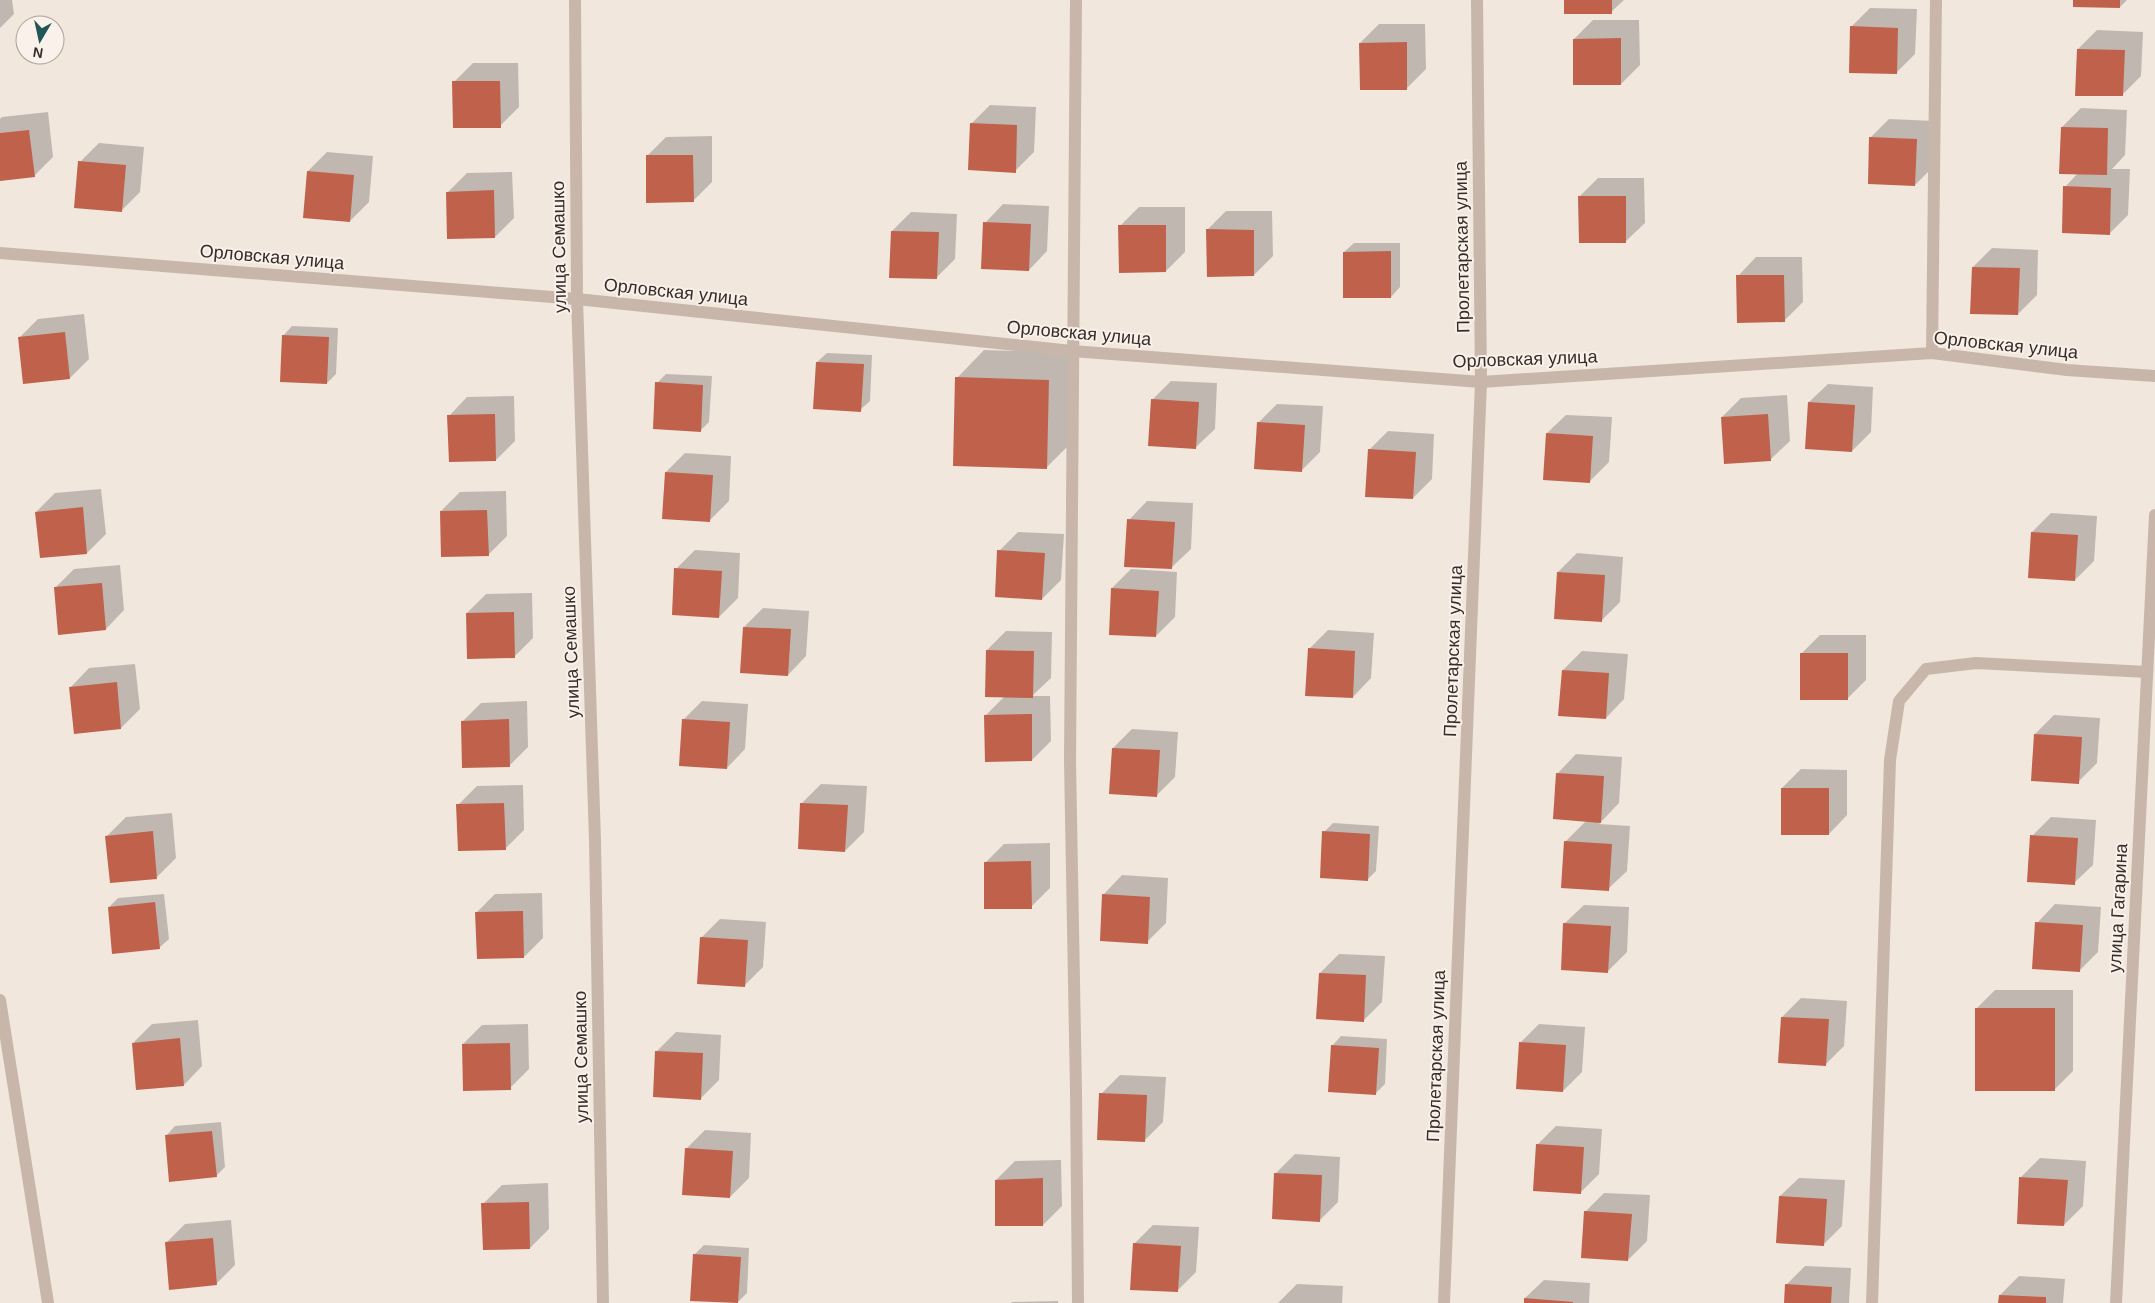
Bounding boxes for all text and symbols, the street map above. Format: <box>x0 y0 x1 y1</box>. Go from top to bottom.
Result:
north arrow <box>15 15 65 65</box>
text: N <box>32 44 44 62</box>
street label: Пролетарская улица <box>1450 160 1473 333</box>
street label: улица Семашко <box>548 181 570 313</box>
street label: Орловская улица <box>199 241 346 273</box>
street label: Орловская улица <box>603 274 750 310</box>
street label: Орловская улица <box>1006 317 1153 349</box>
street label: Орловская улица <box>1933 327 2080 363</box>
street label: Орловская улица <box>1452 346 1599 372</box>
street label: Пролетарская улица <box>1440 564 1466 737</box>
street label: улица Семашко <box>559 585 583 719</box>
street label: улица Гагарина <box>2105 842 2131 973</box>
street label: Пролетарская улица <box>1423 969 1449 1142</box>
street label: улица Семашко <box>570 991 592 1123</box>

